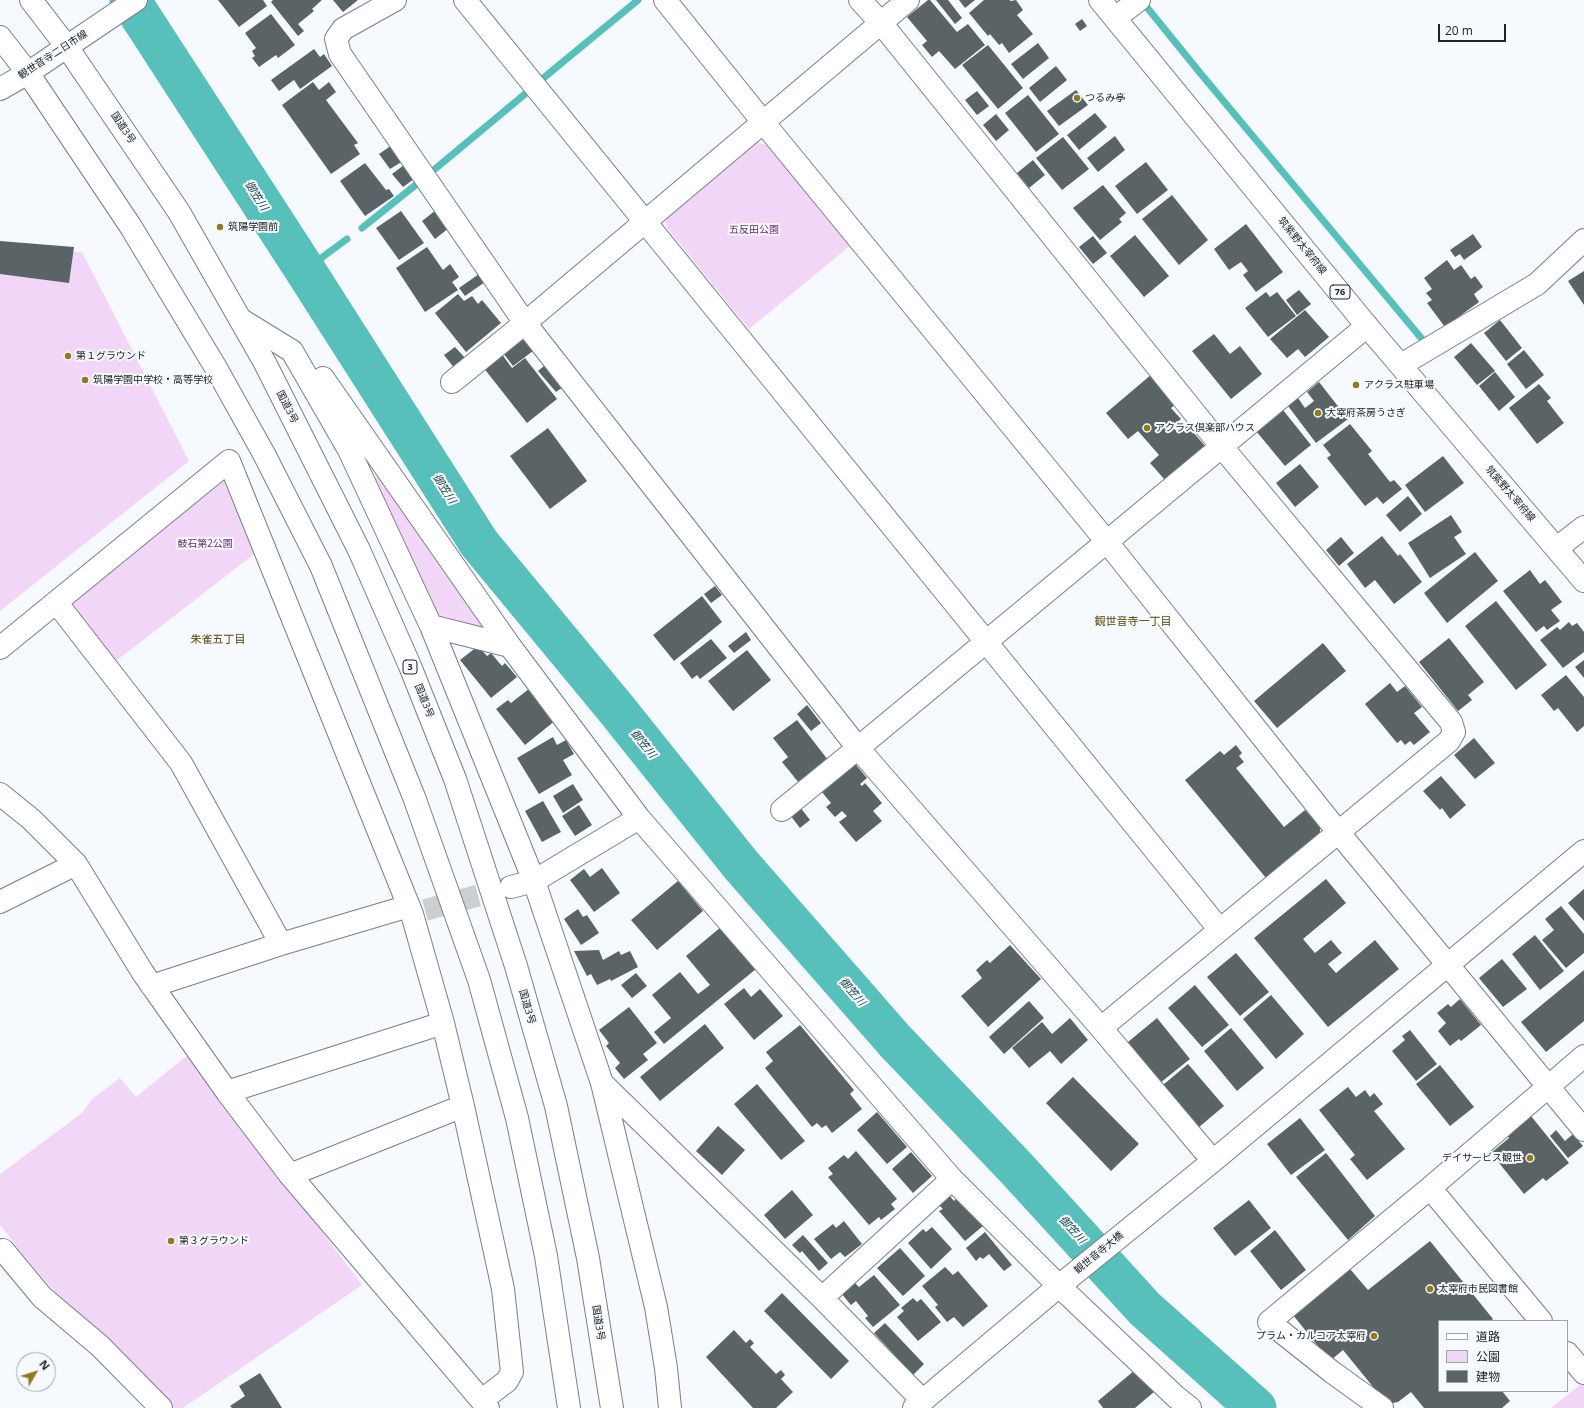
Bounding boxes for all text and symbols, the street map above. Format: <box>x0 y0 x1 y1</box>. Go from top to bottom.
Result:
scale bar <box>1440 16 1508 42</box>
text: 20 m <box>1445 22 1473 39</box>
street label: 観世音寺二日市線 <box>16 28 90 82</box>
place label: つるみ亭 <box>1085 92 1125 104</box>
marker: つるみ亭 <box>1072 93 1082 103</box>
street label: 国道3号 <box>108 110 138 146</box>
water label: 御笠川 <box>241 179 271 213</box>
street label: 筑紫野太宰府線 <box>1275 215 1329 277</box>
place label: 筑陽学園前 <box>228 221 278 233</box>
marker: 筑陽学園前 <box>215 222 225 232</box>
park label: 五反田公園 <box>729 224 779 236</box>
road number: 76 <box>1330 285 1350 299</box>
place label: 第１グラウンド <box>76 350 146 362</box>
marker: 第１グラウンド <box>63 351 73 361</box>
place label: 筑陽学園中学校・高等学校 <box>93 374 213 386</box>
marker: 筑陽学園中学校・高等学校 <box>80 375 90 385</box>
place label: アクラス駐車場 <box>1364 379 1434 391</box>
marker: アクラス駐車場 <box>1351 380 1361 390</box>
street label: 国道3号 <box>274 388 300 426</box>
place label: 大宰府茶房うさぎ <box>1326 407 1406 419</box>
marker: 大宰府茶房うさぎ <box>1313 408 1323 418</box>
place label: アクラス倶楽部ハウス <box>1155 422 1255 434</box>
marker: アクラス倶楽部ハウス <box>1142 423 1152 433</box>
street label: 筑紫野太宰府線 <box>1483 464 1537 524</box>
water label: 御笠川 <box>429 472 459 506</box>
park label: 鼓石第2公園 <box>177 538 233 550</box>
district label: 観世音寺一丁目 <box>1095 615 1171 629</box>
district label: 朱雀五丁目 <box>191 633 245 647</box>
road number: 3 <box>403 660 417 674</box>
street label: 国道3号 <box>412 682 436 720</box>
water label: 御笠川 <box>627 727 659 761</box>
water label: 御笠川 <box>836 975 868 1009</box>
street label: 国道3号 <box>516 988 538 1026</box>
place label: デイサービス観世 <box>1442 1152 1522 1164</box>
marker: デイサービス観世 <box>1525 1153 1535 1163</box>
water label: 御笠川 <box>1056 1213 1088 1247</box>
street label: 観世音寺大橋 <box>1072 1229 1126 1277</box>
place label: 第３グラウンド <box>179 1235 249 1247</box>
marker: 第３グラウンド <box>166 1236 176 1246</box>
place label: 太宰府市民図書館 <box>1438 1283 1518 1295</box>
marker: 太宰府市民図書館 <box>1425 1284 1435 1294</box>
street label: 国道3号 <box>589 1304 607 1342</box>
legend <box>1438 1320 1568 1392</box>
text: 道路 <box>1476 1328 1500 1345</box>
place label: プラム・カルコア太宰府 <box>1256 1330 1366 1342</box>
marker: プラム・カルコア太宰府 <box>1369 1331 1379 1341</box>
text: 公園 <box>1476 1348 1500 1365</box>
north arrow <box>16 1352 56 1392</box>
text: N <box>36 1357 54 1373</box>
text: 建物 <box>1476 1368 1500 1385</box>

